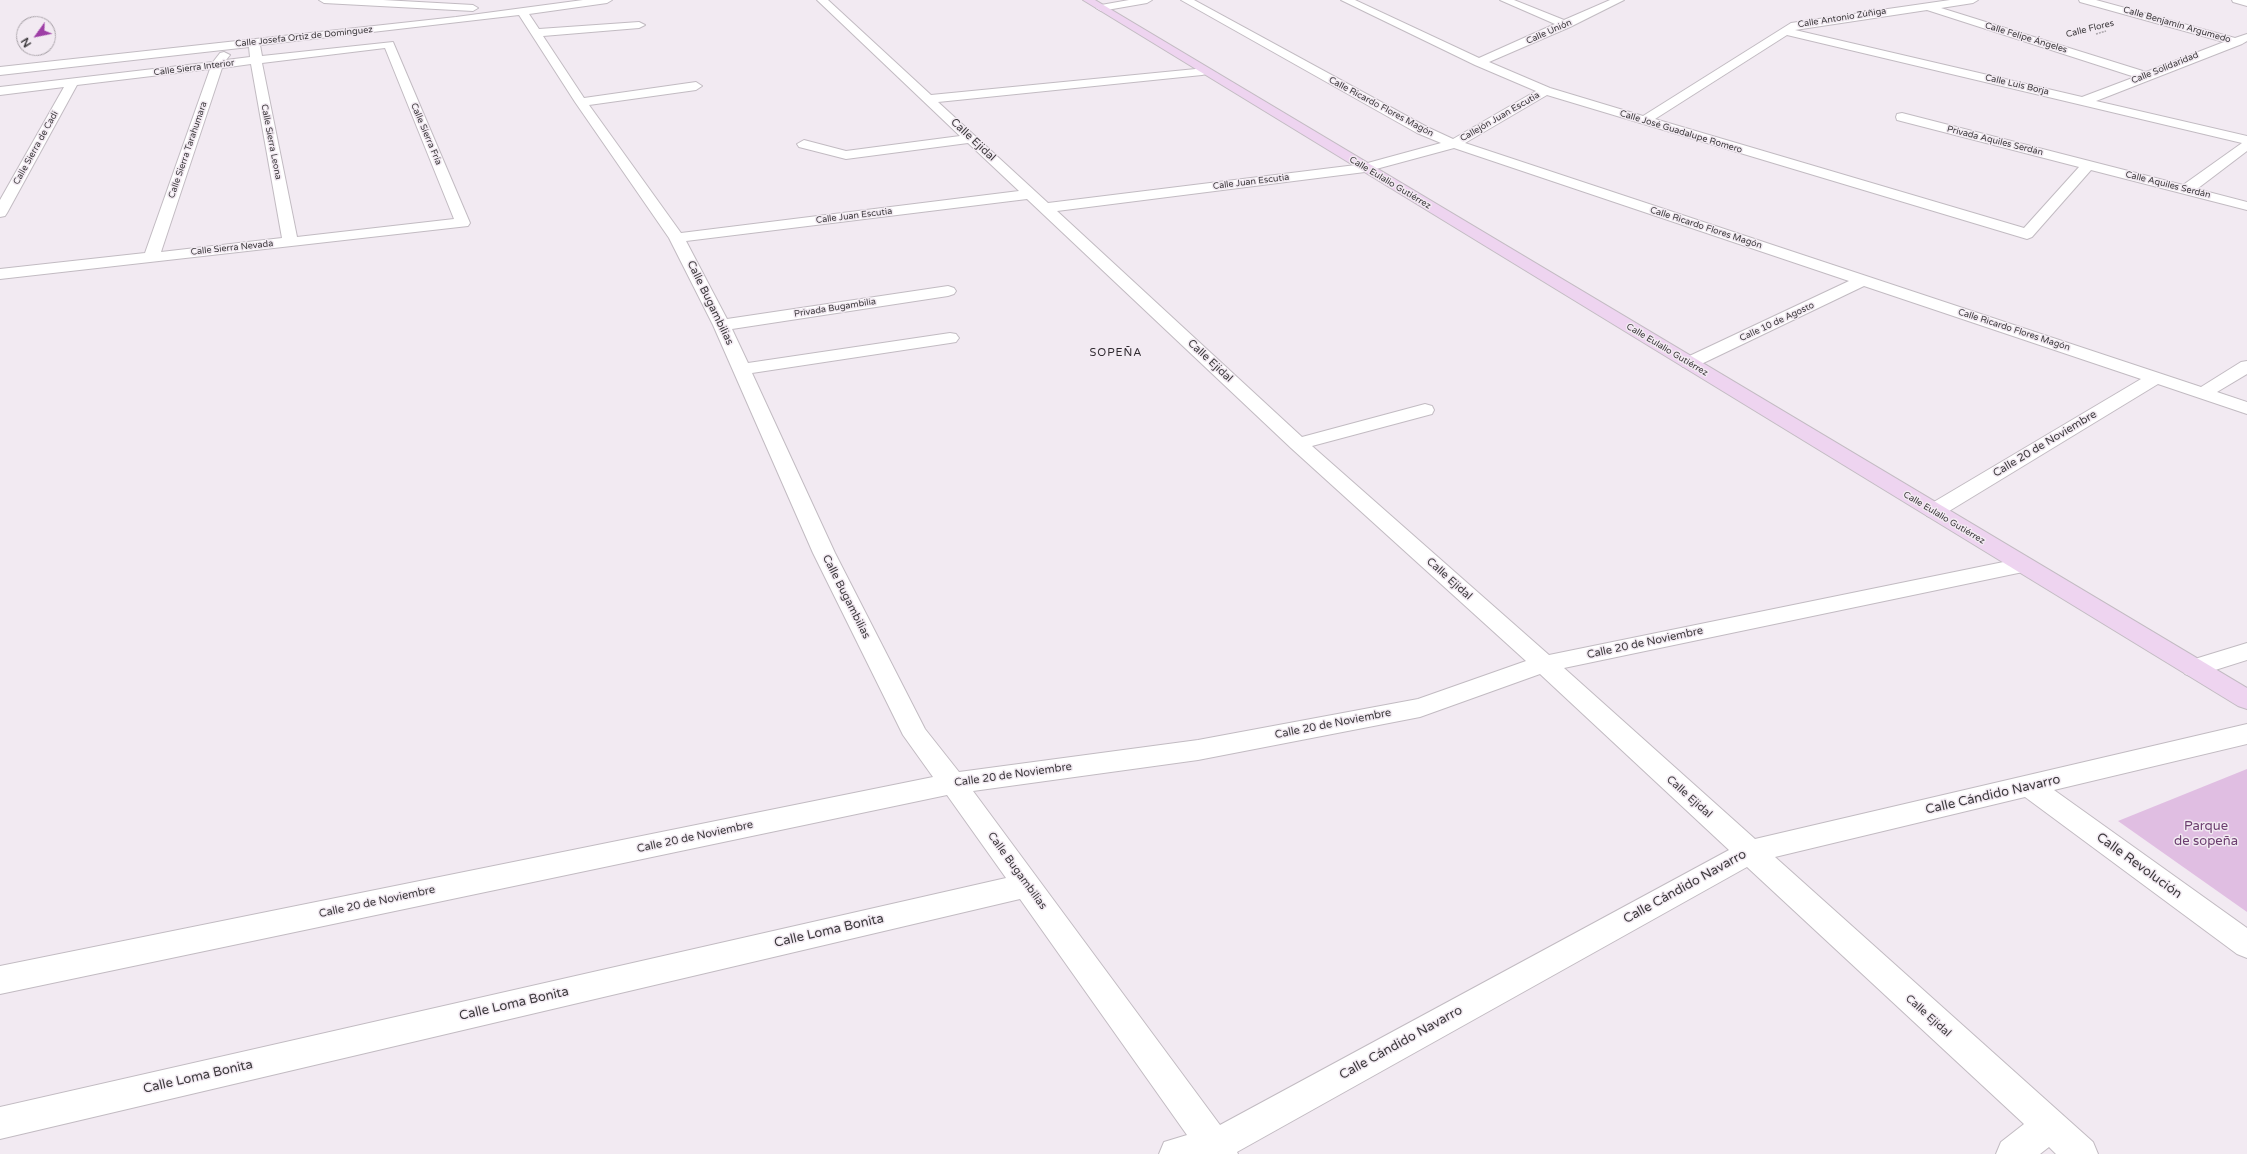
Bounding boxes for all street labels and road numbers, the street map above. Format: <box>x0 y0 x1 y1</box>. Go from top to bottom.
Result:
street label: Calle Benjamín Argumedo <box>2122 4 2232 46</box>
street label: Calle Antonio Zúñiga <box>1797 6 1887 30</box>
street label: Calle Unión <box>1525 17 1573 47</box>
street label: Calle Flores <box>2065 18 2115 40</box>
street label: Calle Felipe Ángeles <box>1983 20 2069 56</box>
street label: Calle Josefa Ortiz de Domínguez <box>235 24 373 50</box>
street label: Calle Solidaridad <box>2130 50 2200 86</box>
street label: Calle Sierra Interior <box>153 58 235 78</box>
street label: Calle Luis Borja <box>1984 72 2050 98</box>
street label: Calle Ricardo Flores Magón <box>1327 75 1435 139</box>
street label: Callejón Juan Escutia <box>1458 90 1542 144</box>
street label: Calle Sierra Tarahumara <box>166 100 210 200</box>
street label: Calle Sierra Fría <box>408 101 444 167</box>
street label: Calle Sierra Leona <box>258 103 284 181</box>
street label: Calle José Guadalupe Romero <box>1618 108 1744 156</box>
street label: Calle Sierra de Cadi <box>11 109 61 187</box>
street label: Calle Ejidal <box>948 116 998 164</box>
street label: Privada Aquiles Serdán <box>1946 124 2044 158</box>
street label: Calle Eulalio Gutiérrez <box>1347 154 1433 212</box>
street label: Calle Aquiles Serdán <box>2124 169 2212 201</box>
street label: Calle Juan Escutia <box>1212 172 1290 192</box>
street label: Calle Ricardo Flores Magón <box>1649 205 1763 251</box>
street label: Calle Juan Escutia <box>815 206 893 226</box>
street label: Calle Sierra Nevada <box>190 238 274 258</box>
street label: Calle Bugambilias <box>684 259 736 347</box>
street label: Privada Bugambilia <box>793 296 877 320</box>
street label: Calle 10 de Agosto <box>1738 300 1816 344</box>
street label: Calle Ricardo Flores Magón <box>1957 307 2071 353</box>
street label: Calle Eulalio Gutiérrez <box>1624 321 1710 379</box>
street label: Calle Ejidal <box>1185 337 1235 385</box>
street label: Calle 20 de Noviembre <box>1991 408 2099 480</box>
street label: Calle Eulalio Gutiérrez <box>1901 489 1987 547</box>
street label: Calle Bugambilias <box>819 553 873 641</box>
street label: Calle Ejidal <box>1423 555 1475 603</box>
street label: Calle 20 de Noviembre <box>1586 624 1704 662</box>
street label: Calle 20 de Noviembre <box>1274 706 1392 742</box>
street label: Calle 20 de Noviembre <box>953 760 1073 790</box>
street label: Calle Cándido Navarro <box>1924 772 2062 818</box>
street label: Calle Ejidal <box>1663 773 1715 821</box>
street label: Calle 20 de Noviembre <box>636 818 754 856</box>
street label: Calle Bugambilias <box>984 830 1050 912</box>
street label: Calle Revolución <box>2093 830 2185 902</box>
street label: Calle Cándido Navarro <box>1621 847 1749 927</box>
street label: Calle 20 de Noviembre <box>318 883 436 921</box>
street label: Calle Loma Bonita <box>773 911 885 951</box>
street label: Calle Loma Bonita <box>458 984 570 1024</box>
street label: Calle Ejidal <box>1902 992 1954 1040</box>
street label: Calle Cándido Navarro <box>1337 1003 1465 1083</box>
street label: Calle Loma Bonita <box>142 1057 254 1097</box>

